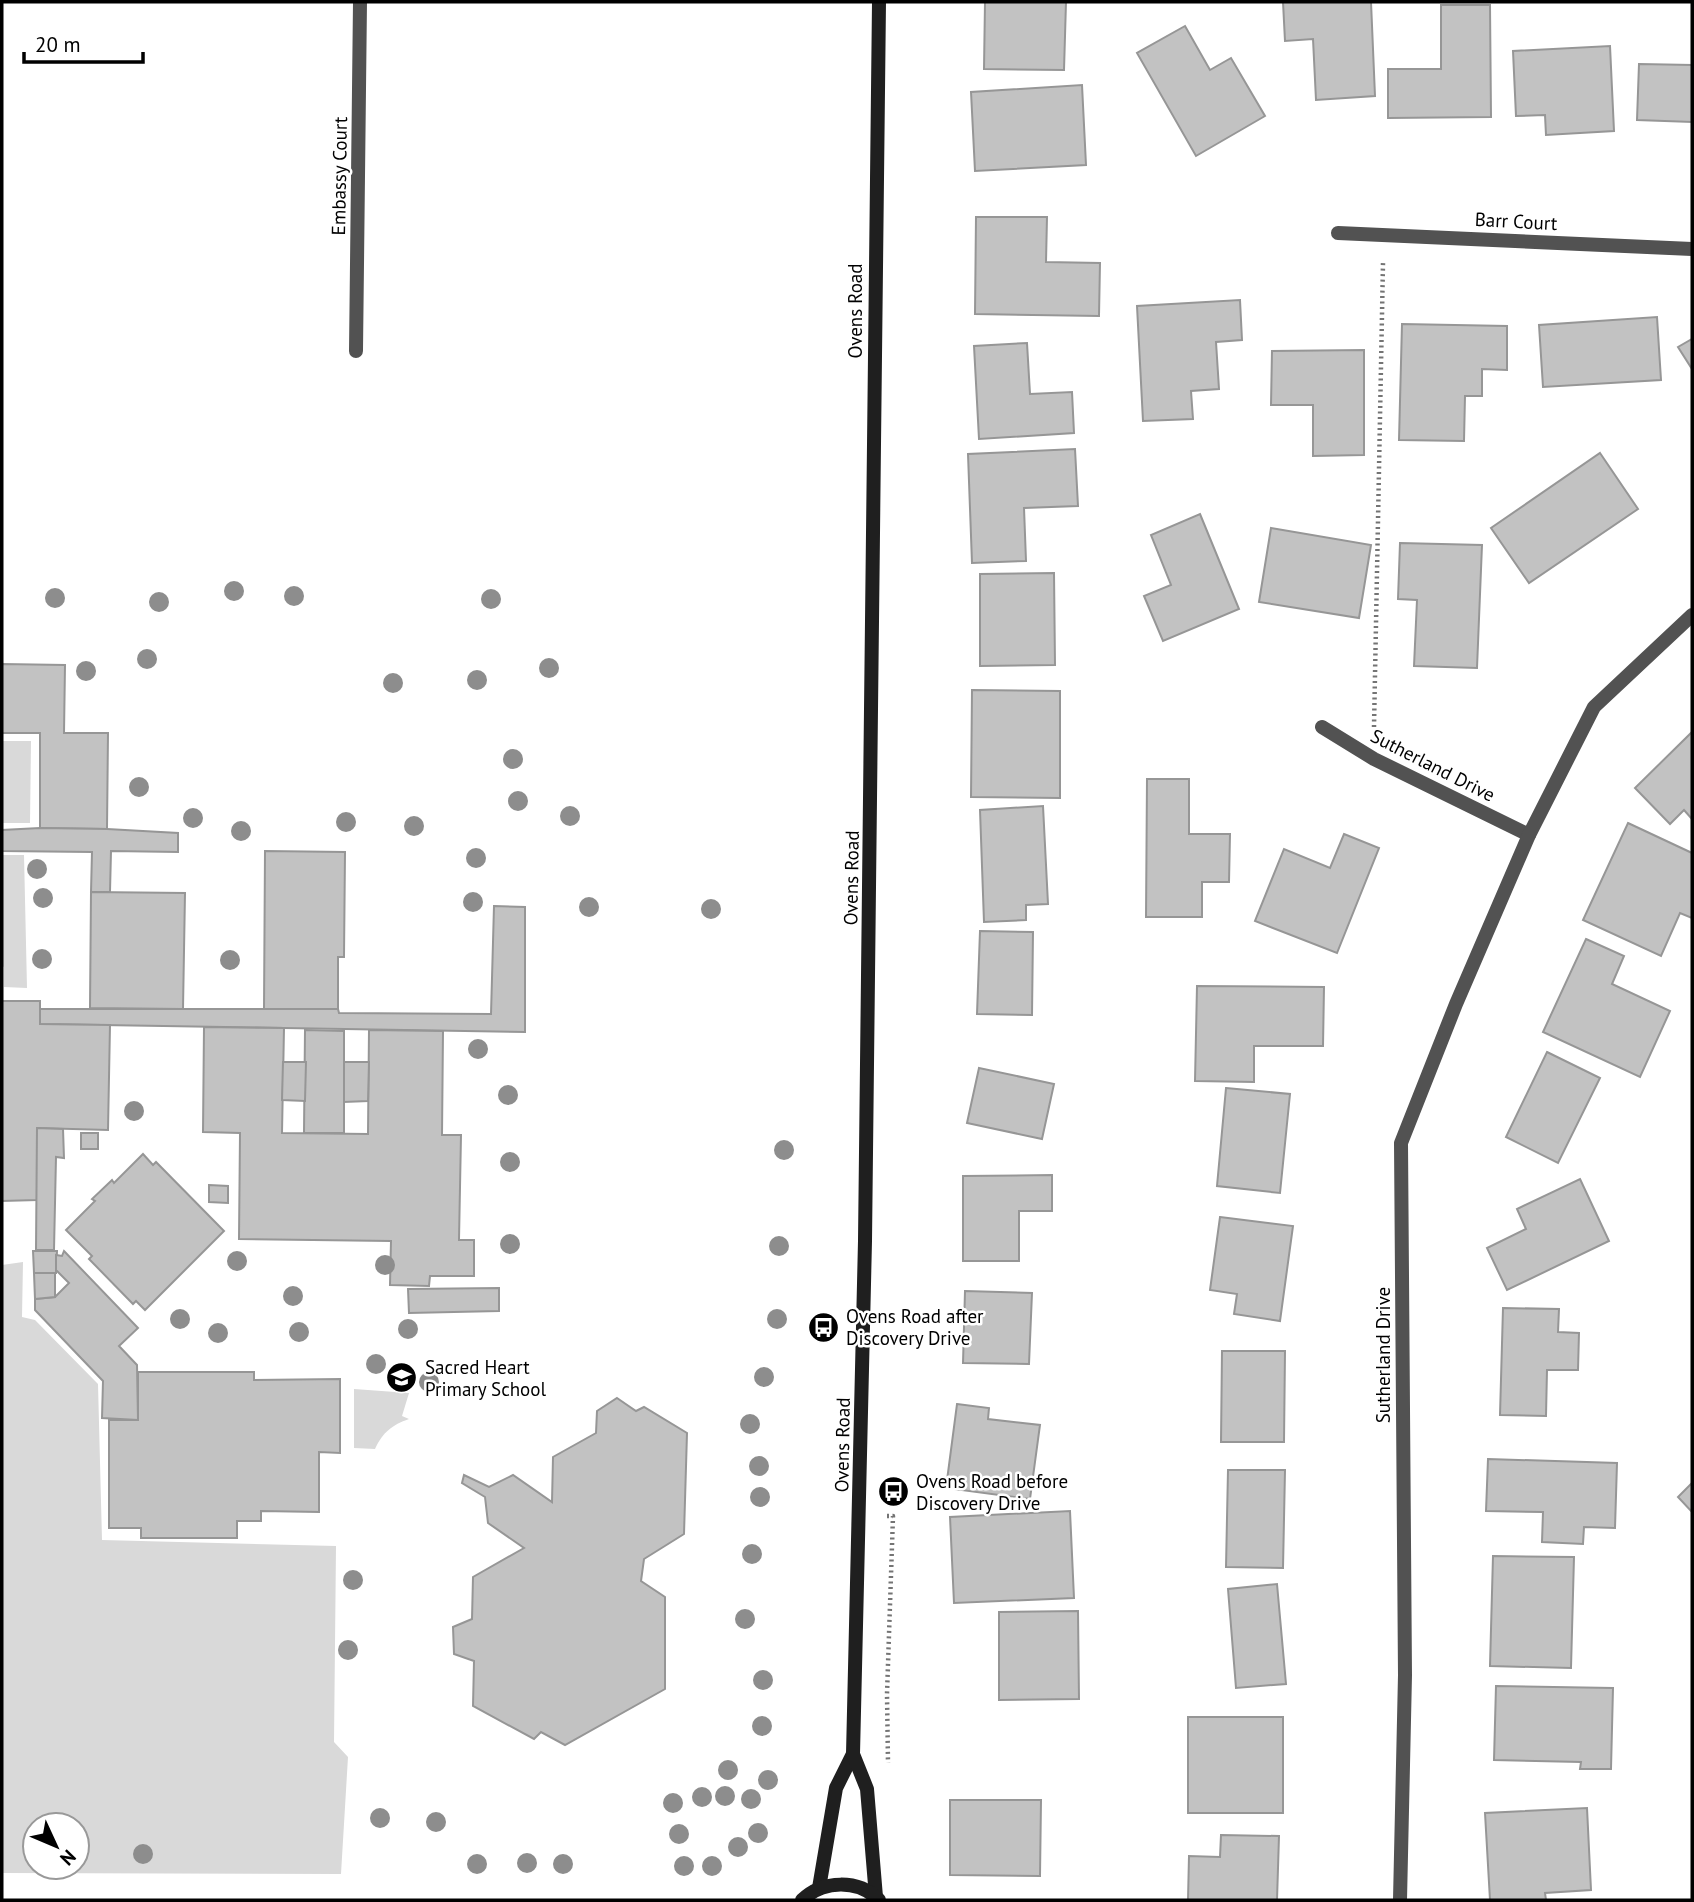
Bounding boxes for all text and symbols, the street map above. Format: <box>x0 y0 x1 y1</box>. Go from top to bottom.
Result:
scale bar <box>24 21 144 65</box>
text: 20 m <box>35 31 81 58</box>
street label: Embassy Court <box>326 116 352 236</box>
street label: Barr Court <box>1474 207 1558 235</box>
street label: Ovens Road <box>843 264 867 358</box>
street label: Sutherland Drive <box>1367 723 1499 807</box>
street label: Ovens Road <box>838 830 864 926</box>
street label: Sutherland Drive <box>1371 1287 1395 1423</box>
place label: Ovens Road after Discovery Drive <box>846 1304 984 1350</box>
bus stop icon: Ovens Road after Discovery Drive <box>806 1310 840 1344</box>
place label: Sacred Heart Primary School <box>425 1355 546 1401</box>
school or university icon: Sacred Heart Primary School <box>385 1361 419 1395</box>
street label: Ovens Road <box>829 1397 855 1493</box>
place label: Ovens Road before Discovery Drive <box>916 1469 1068 1515</box>
bus stop icon: Ovens Road before Discovery Drive <box>876 1475 910 1509</box>
north arrow <box>21 1811 91 1881</box>
text: N <box>55 1845 81 1871</box>

